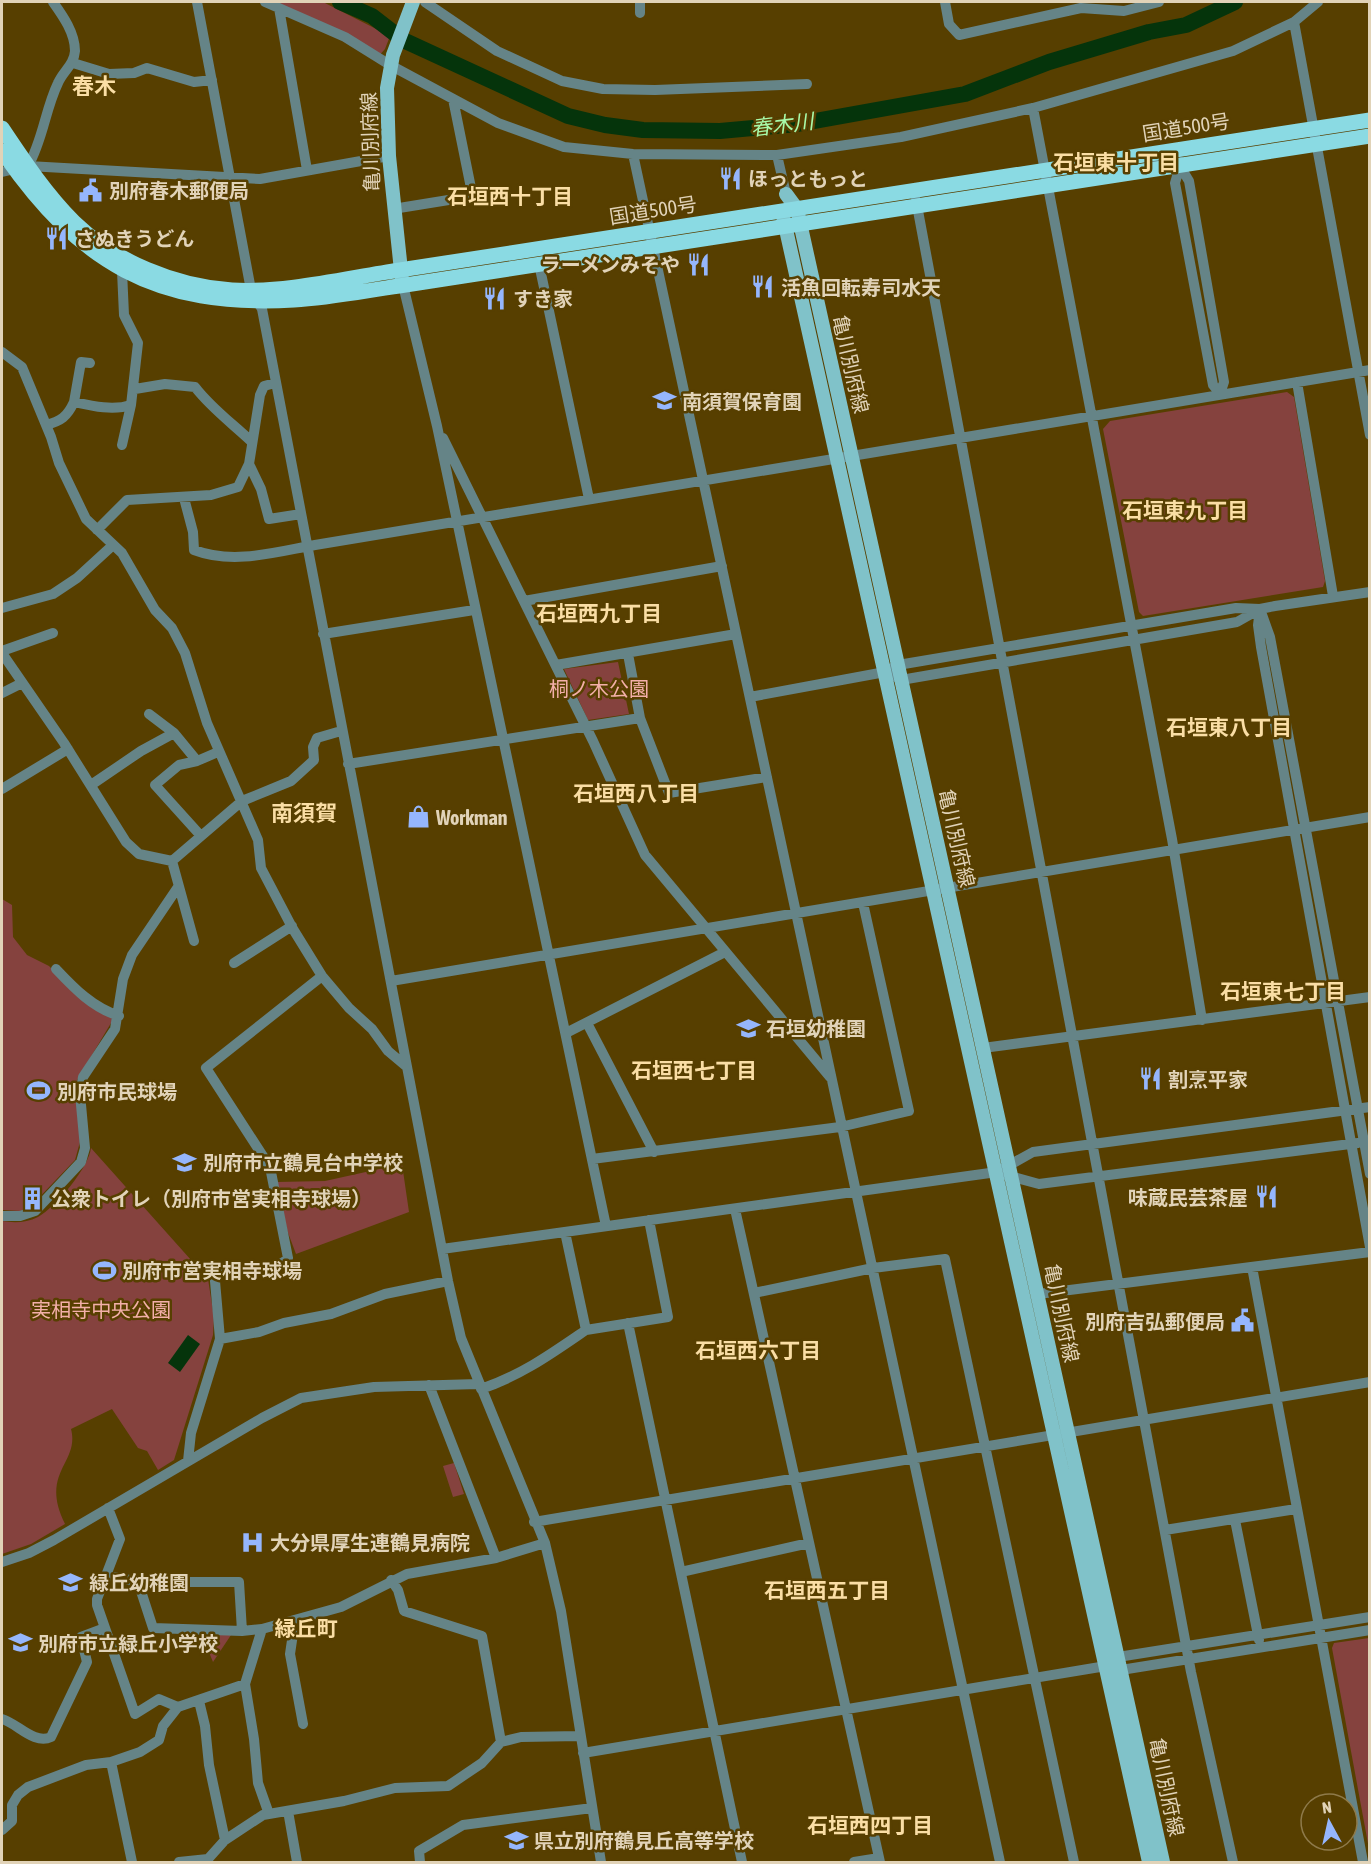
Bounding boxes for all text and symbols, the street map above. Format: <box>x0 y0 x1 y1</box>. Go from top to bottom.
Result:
district label: 春木 <box>72 73 116 99</box>
street label: 亀川別府線 <box>357 92 383 192</box>
water label: 春木川 <box>749 108 817 140</box>
street label: 国道500号 <box>1141 109 1231 145</box>
district label: 石垣東十丁目 <box>1053 150 1179 174</box>
restaurant icon: ほっともっと <box>717 165 743 191</box>
place label: ほっともっと <box>748 167 868 190</box>
public building icon: 別府春木郵便局 <box>78 177 104 203</box>
place label: 別府春木郵便局 <box>109 179 249 202</box>
district label: 石垣西十丁目 <box>447 184 573 208</box>
street label: 国道500号 <box>608 192 698 228</box>
restaurant icon: さぬきうどん <box>44 225 70 251</box>
place label: さぬきうどん <box>75 227 194 250</box>
restaurant icon: ラーメンみそや <box>685 251 711 277</box>
place label: ラーメンみそや <box>541 253 680 276</box>
restaurant icon: 活魚回転寿司水天 <box>750 274 776 300</box>
place label: 活魚回転寿司水天 <box>781 276 941 299</box>
restaurant icon: すき家 <box>482 285 508 311</box>
place label: すき家 <box>513 287 573 310</box>
street label: 亀川別府線 <box>829 313 873 415</box>
school or university icon: 南須賀保育園 <box>651 388 677 414</box>
place label: 南須賀保育園 <box>682 390 802 413</box>
district label: 石垣東九丁目 <box>1122 498 1248 522</box>
district label: 石垣西九丁目 <box>536 601 662 625</box>
park label: 桐ノ木公園 <box>549 677 649 700</box>
district label: 石垣東八丁目 <box>1166 715 1292 739</box>
district label: 石垣西八丁目 <box>573 781 699 805</box>
street label: 亀川別府線 <box>935 787 979 889</box>
district label: 南須賀 <box>271 800 337 826</box>
shop icon: Workman <box>405 804 431 830</box>
place label: Workman <box>435 806 507 829</box>
district label: 石垣東七丁目 <box>1220 979 1346 1003</box>
school or university icon: 石垣幼稚園 <box>735 1015 761 1041</box>
place label: 石垣幼稚園 <box>766 1017 866 1040</box>
district label: 石垣西七丁目 <box>631 1058 757 1082</box>
restaurant icon: 割烹平家 <box>1137 1066 1163 1092</box>
place label: 割烹平家 <box>1168 1068 1248 1091</box>
sports icon: 別府市民球場 <box>26 1078 52 1104</box>
place label: 別府市民球場 <box>57 1080 177 1103</box>
school or university icon: 別府市立鶴見台中学校 <box>172 1149 198 1175</box>
place label: 別府市立鶴見台中学校 <box>203 1151 403 1174</box>
restaurant icon: 味蔵民芸茶屋 <box>1253 1184 1279 1210</box>
building icon: 公衆トイレ（別府市営実相寺球場） <box>20 1185 46 1211</box>
place label: 味蔵民芸茶屋 <box>1128 1186 1248 1209</box>
place label: 公衆トイレ（別府市営実相寺球場） <box>51 1187 371 1210</box>
sports icon: 別府市営実相寺球場 <box>91 1257 117 1283</box>
place label: 別府市営実相寺球場 <box>122 1259 302 1282</box>
street label: 亀川別府線 <box>1040 1262 1084 1364</box>
park label: 実相寺中央公園 <box>31 1298 171 1321</box>
public building icon: 別府吉弘郵便局 <box>1230 1308 1256 1334</box>
place label: 別府吉弘郵便局 <box>1085 1310 1225 1333</box>
district label: 石垣西六丁目 <box>695 1338 821 1362</box>
hospital icon: 大分県厚生連鶴見病院 <box>239 1529 265 1555</box>
place label: 大分県厚生連鶴見病院 <box>270 1531 470 1554</box>
school or university icon: 緑丘幼稚園 <box>58 1569 84 1595</box>
place label: 緑丘幼稚園 <box>89 1571 189 1594</box>
district label: 石垣西五丁目 <box>764 1578 890 1602</box>
district label: 緑丘町 <box>275 1616 338 1640</box>
school or university icon: 別府市立緑丘小学校 <box>7 1630 33 1656</box>
place label: 別府市立緑丘小学校 <box>38 1632 218 1655</box>
street label: 亀川別府線 <box>1145 1736 1189 1838</box>
north arrow <box>1299 1792 1359 1852</box>
text: N <box>1321 1798 1333 1817</box>
district label: 石垣西四丁目 <box>807 1813 933 1837</box>
school or university icon: 県立別府鶴見丘高等学校 <box>503 1827 529 1853</box>
place label: 県立別府鶴見丘高等学校 <box>534 1829 754 1852</box>

